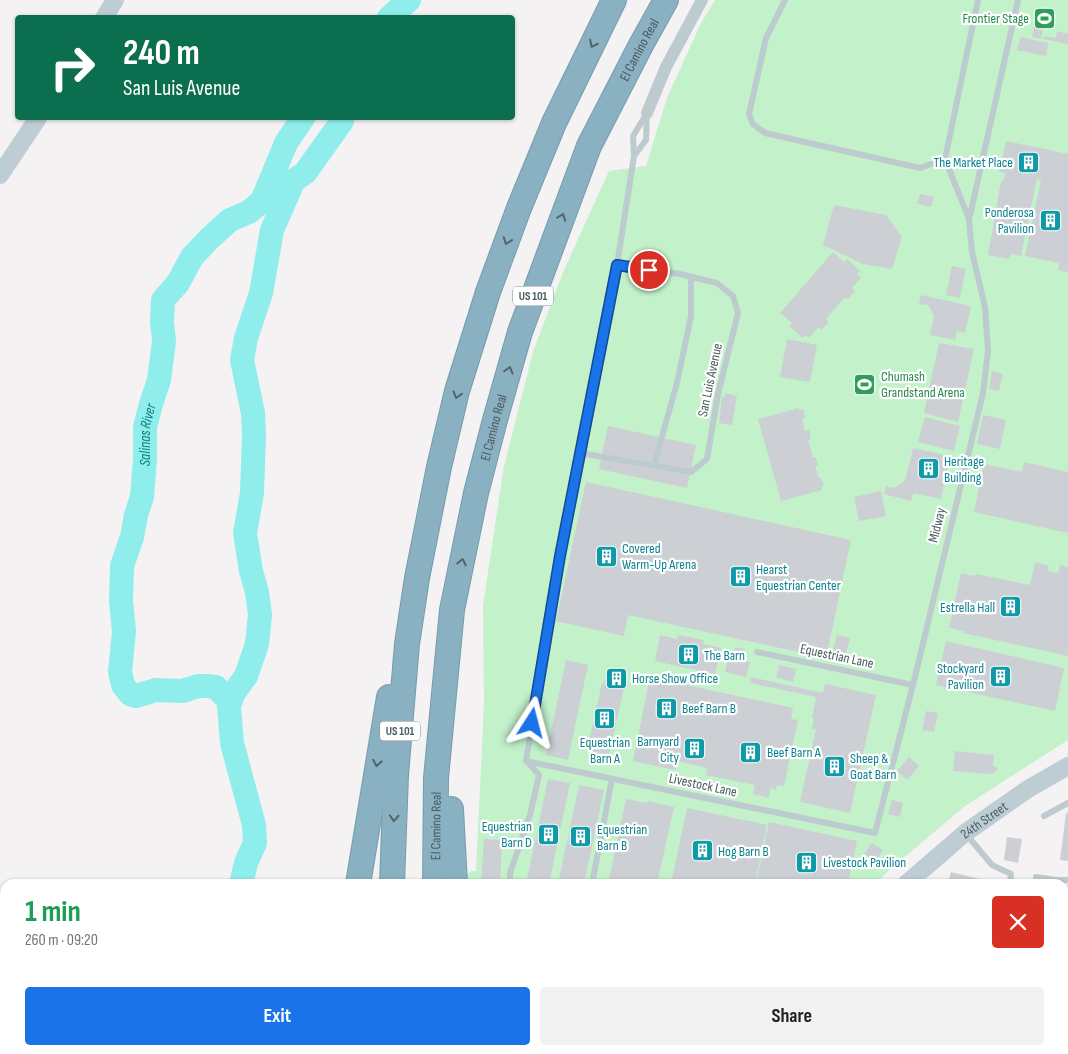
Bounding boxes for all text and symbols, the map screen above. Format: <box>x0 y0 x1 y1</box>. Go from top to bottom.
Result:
sports icon: Frontier Stage <box>1033 6 1057 30</box>
place label: Frontier Stage <box>963 10 1029 27</box>
street label: El Camino Real <box>616 16 663 84</box>
text: 240 m <box>123 32 200 75</box>
icon: right <box>40 35 105 100</box>
one-way arrow <box>589 38 599 47</box>
text: San Luis Avenue <box>123 75 240 102</box>
building icon: The Market Place <box>1017 150 1041 174</box>
place label: The Market Place <box>934 154 1013 171</box>
place label: Ponderosa Pavilion <box>985 204 1034 237</box>
building icon: Ponderosa Pavilion <box>1038 208 1062 232</box>
one-way arrow <box>556 213 566 222</box>
one-way arrow <box>503 236 513 244</box>
pin <box>628 249 670 291</box>
icon: arrive <box>635 256 663 284</box>
road number: US 101 <box>513 286 553 306</box>
street label: San Luis Avenue <box>694 342 726 418</box>
one-way arrow <box>503 367 513 375</box>
place label: Chumash Grandstand Arena <box>881 368 965 401</box>
sports icon: Chumash Grandstand Arena <box>853 372 877 396</box>
one-way arrow <box>452 390 462 399</box>
street label: El Camino Real <box>476 392 510 463</box>
water label: Salinas River <box>135 401 160 467</box>
place label: Heritage Building <box>944 453 984 486</box>
building icon: Heritage Building <box>916 457 940 481</box>
street label: Midway <box>925 505 950 544</box>
place label: Covered Warm-Up Arena <box>622 540 696 573</box>
building icon: Covered Warm-Up Arena <box>594 544 618 568</box>
one-way arrow <box>456 558 467 566</box>
place label: Hearst Equestrian Center <box>756 561 841 594</box>
building icon: Hearst Equestrian Center <box>728 565 752 589</box>
building icon: Estrella Hall <box>999 595 1023 619</box>
place label: Estrella Hall <box>940 599 995 616</box>
street label: Equestrian Lane <box>799 640 875 672</box>
building icon: The Barn <box>676 643 700 667</box>
place label: The Barn <box>704 647 745 664</box>
place label: Stockyard Pavilion <box>937 660 984 693</box>
building icon: Stockyard Pavilion <box>988 664 1012 688</box>
building icon: Horse Show Office <box>604 666 628 690</box>
place label: Horse Show Office <box>632 670 718 687</box>
position arrow <box>505 696 557 748</box>
building icon: Beef Barn B <box>654 696 678 720</box>
place label: Beef Barn B <box>682 700 736 717</box>
building icon: Equestrian Barn A <box>593 707 617 731</box>
road number: US 101 <box>380 721 420 740</box>
place label: Barnyard City <box>637 733 680 766</box>
place label: Equestrian Barn A <box>580 734 630 767</box>
building icon: Barnyard City <box>683 737 707 761</box>
building icon: Beef Barn A <box>739 740 763 764</box>
place label: Beef Barn A <box>767 744 822 761</box>
place label: Sheep & Goat Barn <box>850 750 896 783</box>
building icon: Sheep & Goat Barn <box>822 754 846 778</box>
one-way arrow <box>373 758 383 767</box>
street label: Livestock Lane <box>667 770 739 800</box>
street label: El Camino Real <box>427 792 444 860</box>
street label: 24th Street <box>957 797 1011 842</box>
one-way arrow <box>389 815 399 823</box>
place label: Equestrian Barn D <box>482 818 532 851</box>
place label: Equestrian Barn B <box>597 821 647 854</box>
building icon: Equestrian Barn D <box>536 822 560 846</box>
building icon: Equestrian Barn B <box>569 825 593 849</box>
building icon: Hog Barn B <box>690 839 714 863</box>
place label: Hog Barn B <box>718 843 769 860</box>
building icon: Livestock Pavilion <box>795 850 819 874</box>
place label: Livestock Pavilion <box>823 854 906 871</box>
text: 1 min <box>25 894 81 930</box>
button: close <box>992 896 1044 948</box>
text: 260 m · 09:20 <box>25 931 98 950</box>
button: Exit <box>25 987 530 1045</box>
button: Share <box>540 987 1044 1045</box>

